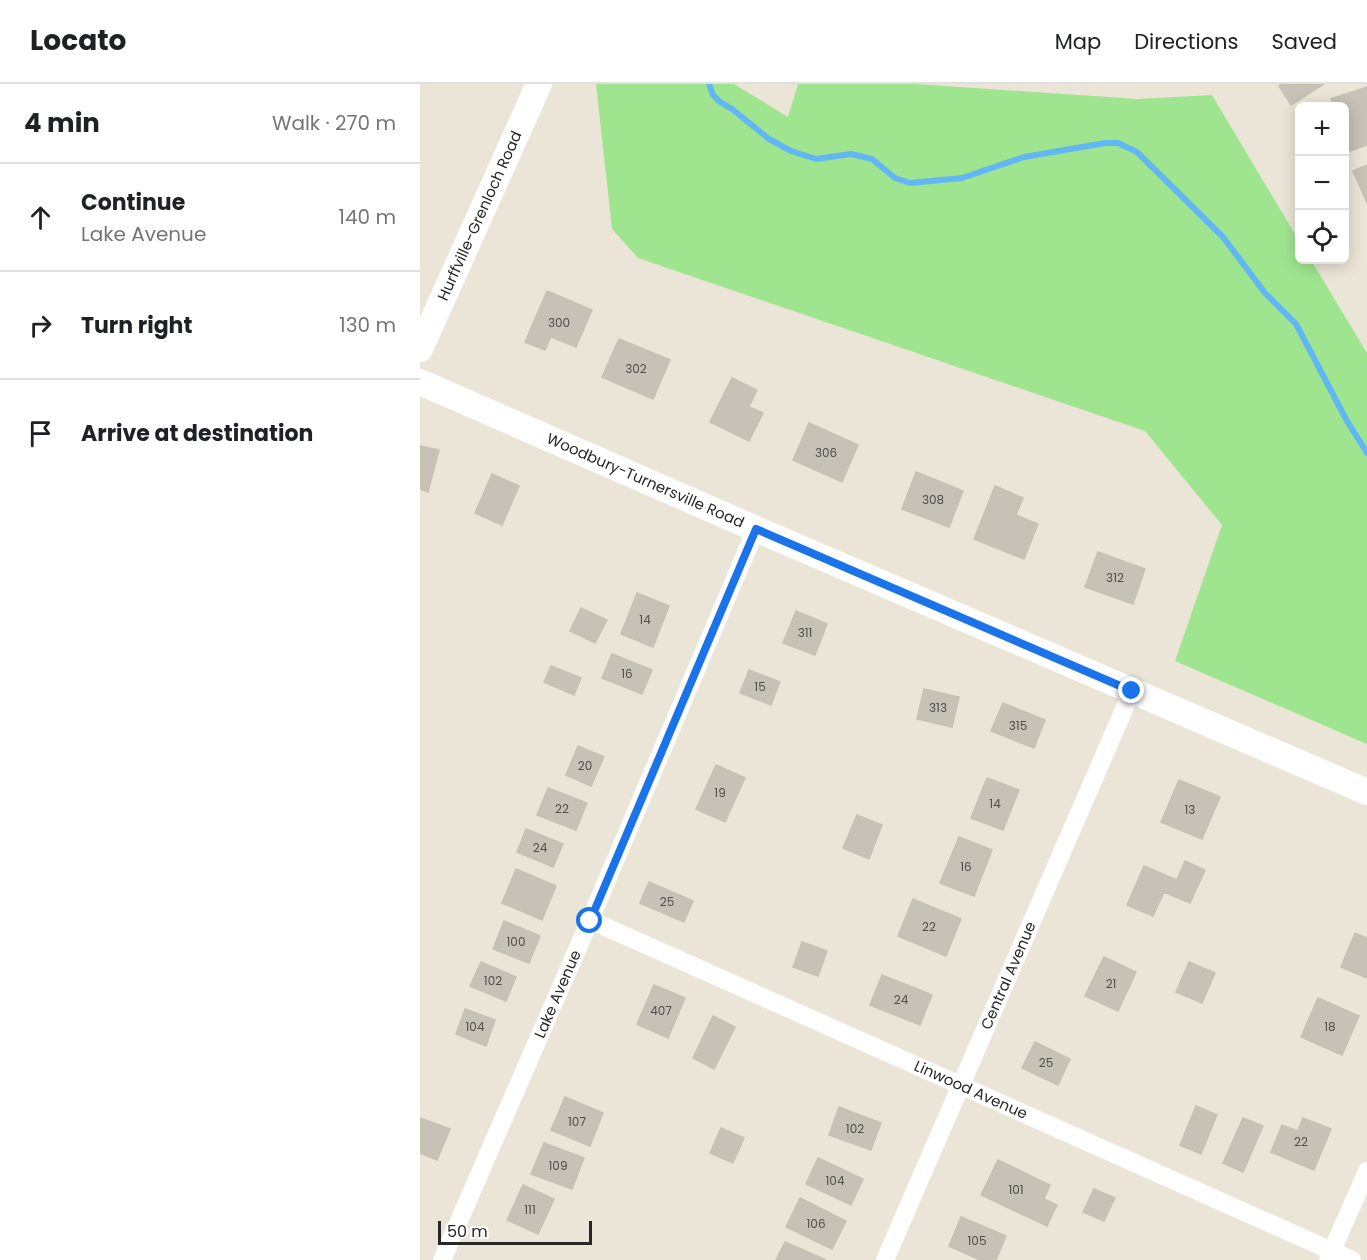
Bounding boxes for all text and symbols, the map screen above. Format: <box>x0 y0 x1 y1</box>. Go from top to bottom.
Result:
text: Locato <box>30 21 126 60</box>
text: Map <box>1055 27 1101 56</box>
text: Directions <box>1134 27 1238 56</box>
text: Saved <box>1271 27 1337 56</box>
map controls <box>1295 102 1349 264</box>
button: + <box>1295 102 1349 156</box>
text: 4 min <box>24 105 100 141</box>
text: Walk · 270 m <box>272 109 396 137</box>
street label: Hurffville-Grenloch Road <box>432 127 527 304</box>
button: − <box>1295 156 1349 210</box>
text: Continue <box>81 187 185 218</box>
icon: ahead <box>24 201 57 234</box>
text: 140 m <box>339 203 396 231</box>
button: locate <box>1295 210 1349 264</box>
text: Lake Avenue <box>81 220 206 248</box>
icon: right <box>24 309 57 342</box>
text: Turn right <box>81 310 192 341</box>
text: 130 m <box>339 311 396 339</box>
house number: 300 <box>548 314 570 331</box>
house number: 302 <box>625 360 647 377</box>
icon: arrive <box>24 417 57 450</box>
text: Arrive at destination <box>81 418 313 449</box>
street label: Woodbury-Turnersville Road <box>543 428 748 533</box>
house number: 306 <box>815 444 837 461</box>
house number: 308 <box>922 491 944 508</box>
house number: 312 <box>1106 569 1124 586</box>
house number: 14 <box>639 611 651 628</box>
house number: 311 <box>798 624 812 641</box>
house number: 16 <box>621 665 633 682</box>
route end <box>1118 677 1144 703</box>
house number: 15 <box>754 678 766 695</box>
house number: 313 <box>929 699 947 716</box>
house number: 315 <box>1009 717 1027 734</box>
house number: 20 <box>578 757 592 774</box>
house number: 19 <box>714 784 726 801</box>
house number: 14 <box>989 795 1001 812</box>
house number: 22 <box>555 800 569 817</box>
house number: 13 <box>1185 801 1195 818</box>
house number: 24 <box>533 839 548 856</box>
house number: 16 <box>960 858 972 875</box>
house number: 25 <box>660 893 674 910</box>
route start <box>576 907 602 933</box>
house number: 22 <box>922 918 936 935</box>
street label: Central Avenue <box>975 918 1041 1033</box>
house number: 100 <box>507 933 525 950</box>
street label: Lake Avenue <box>529 947 586 1041</box>
house number: 102 <box>484 972 502 989</box>
house number: 21 <box>1106 975 1116 992</box>
house number: 24 <box>894 991 909 1008</box>
house number: 407 <box>650 1002 672 1019</box>
house number: 104 <box>466 1018 485 1035</box>
house number: 18 <box>1324 1018 1336 1035</box>
house number: 25 <box>1039 1054 1053 1071</box>
street label: Linwood Avenue <box>911 1055 1031 1124</box>
house number: 107 <box>568 1113 586 1130</box>
house number: 102 <box>846 1120 864 1137</box>
house number: 22 <box>1294 1133 1308 1150</box>
house number: 109 <box>549 1157 567 1174</box>
house number: 104 <box>826 1172 845 1189</box>
house number: 101 <box>1008 1181 1024 1198</box>
house number: 111 <box>524 1201 536 1218</box>
house number: 106 <box>807 1215 826 1232</box>
scale bar <box>438 1218 592 1246</box>
text: 50 m <box>447 1220 488 1243</box>
house number: 105 <box>968 1232 986 1249</box>

